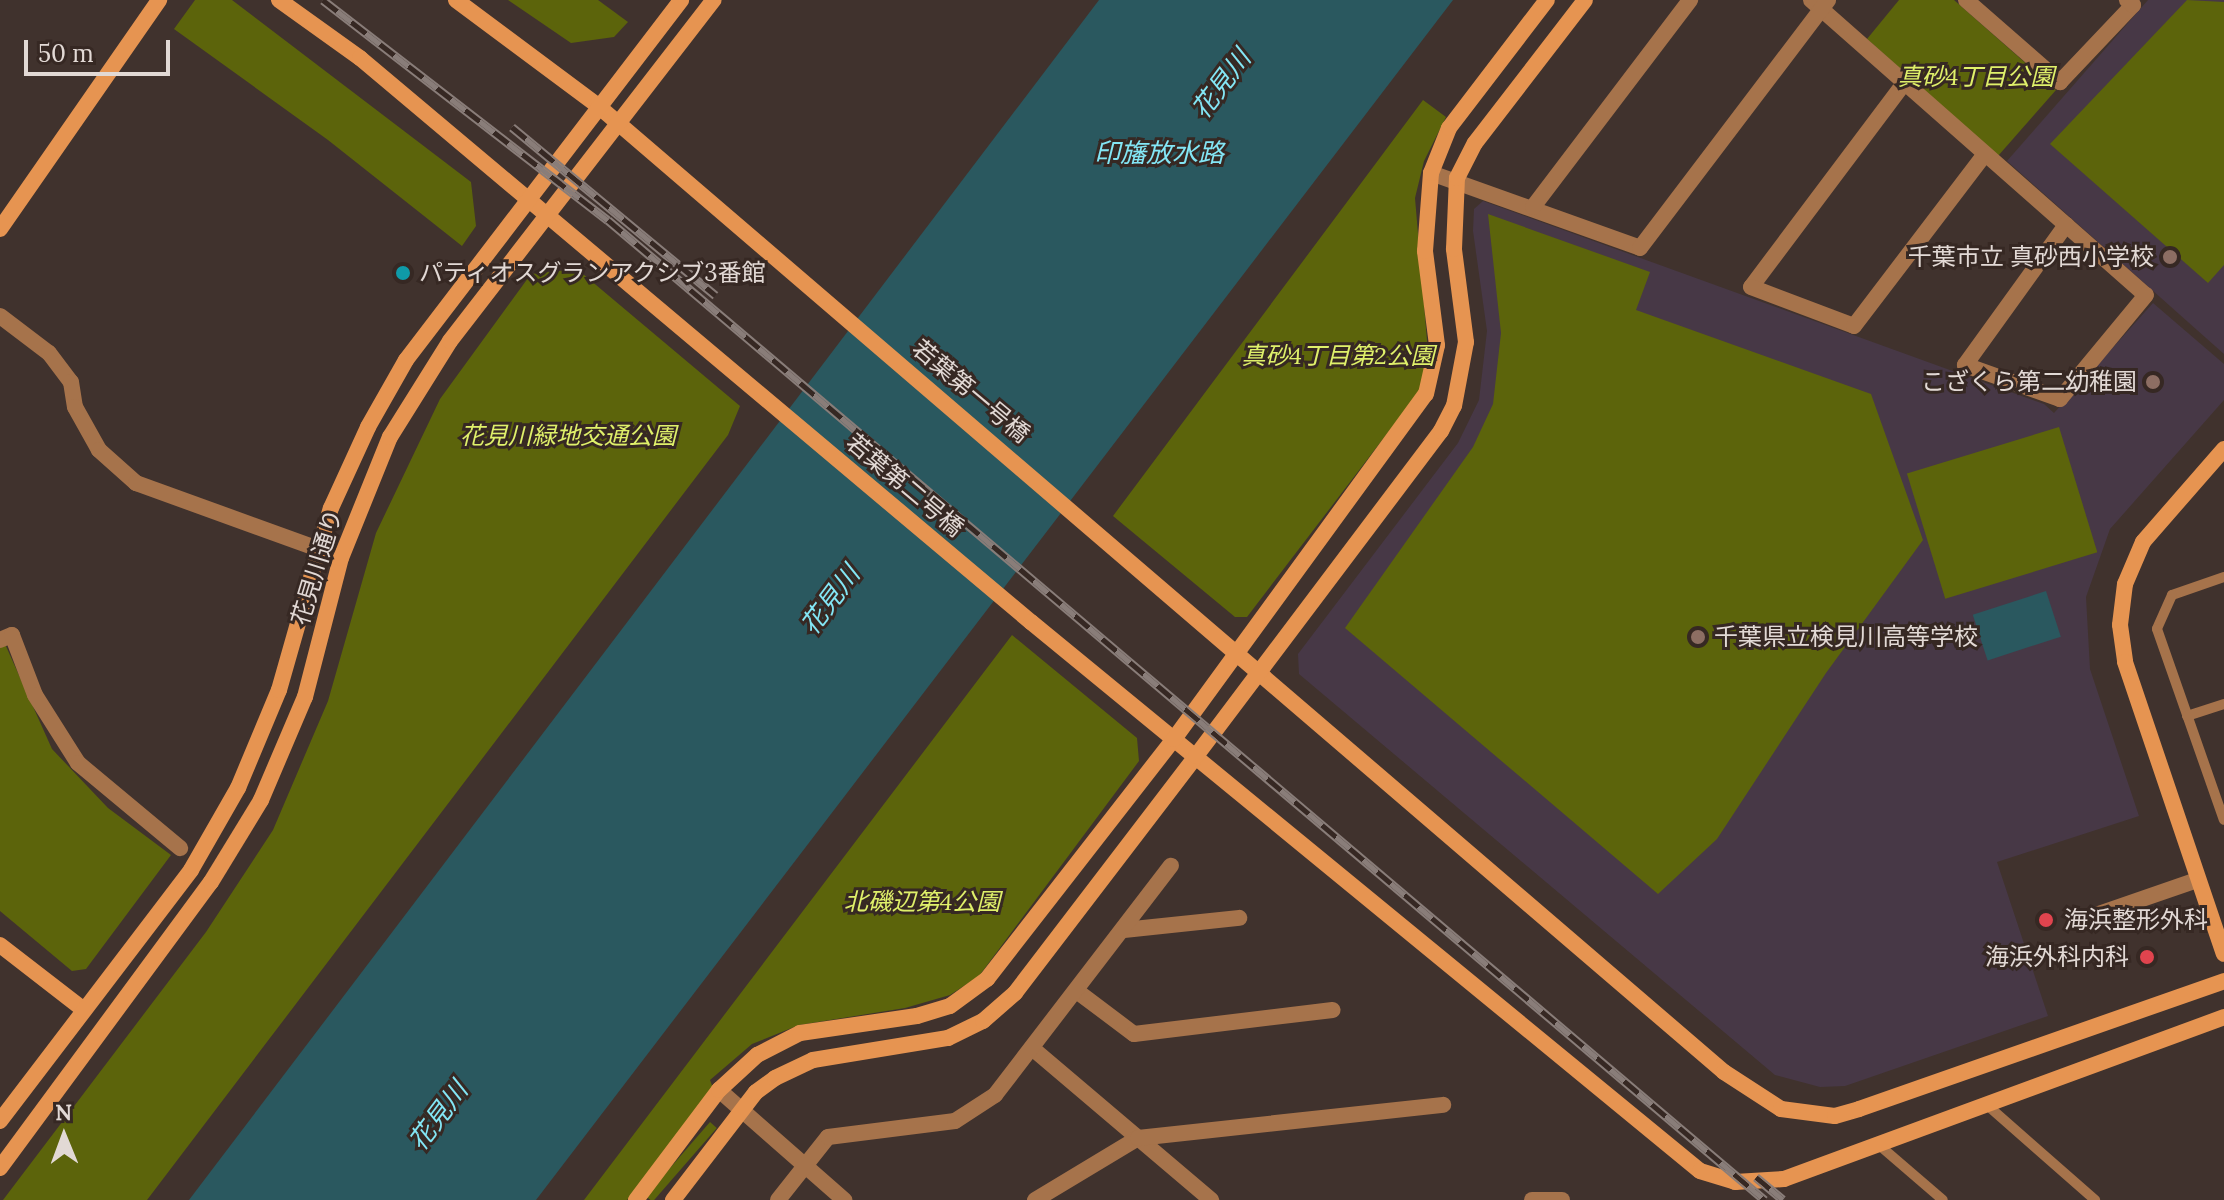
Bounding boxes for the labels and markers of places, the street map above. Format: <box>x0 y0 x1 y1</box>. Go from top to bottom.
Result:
place label: 千葉市立 真砂西小学校 <box>1908 243 2154 271</box>
marker: 千葉市立 真砂西小学校 <box>2161 248 2179 266</box>
place label: パティオスグランアクシブ3番館 <box>419 259 768 287</box>
marker: パティオスグランアクシブ3番館 <box>394 264 412 282</box>
place label: こざくら第二幼稚園 <box>1921 368 2137 396</box>
marker: こざくら第二幼稚園 <box>2144 373 2162 391</box>
place label: 千葉県立検見川高等学校 <box>1714 623 1978 651</box>
marker: 千葉県立検見川高等学校 <box>1689 628 1707 646</box>
place label: 海浜整形外科 <box>2064 906 2208 934</box>
marker: 海浜整形外科 <box>2035 909 2057 931</box>
place label: 海浜外科内科 <box>1985 943 2129 971</box>
marker: 海浜外科内科 <box>2136 946 2158 968</box>

